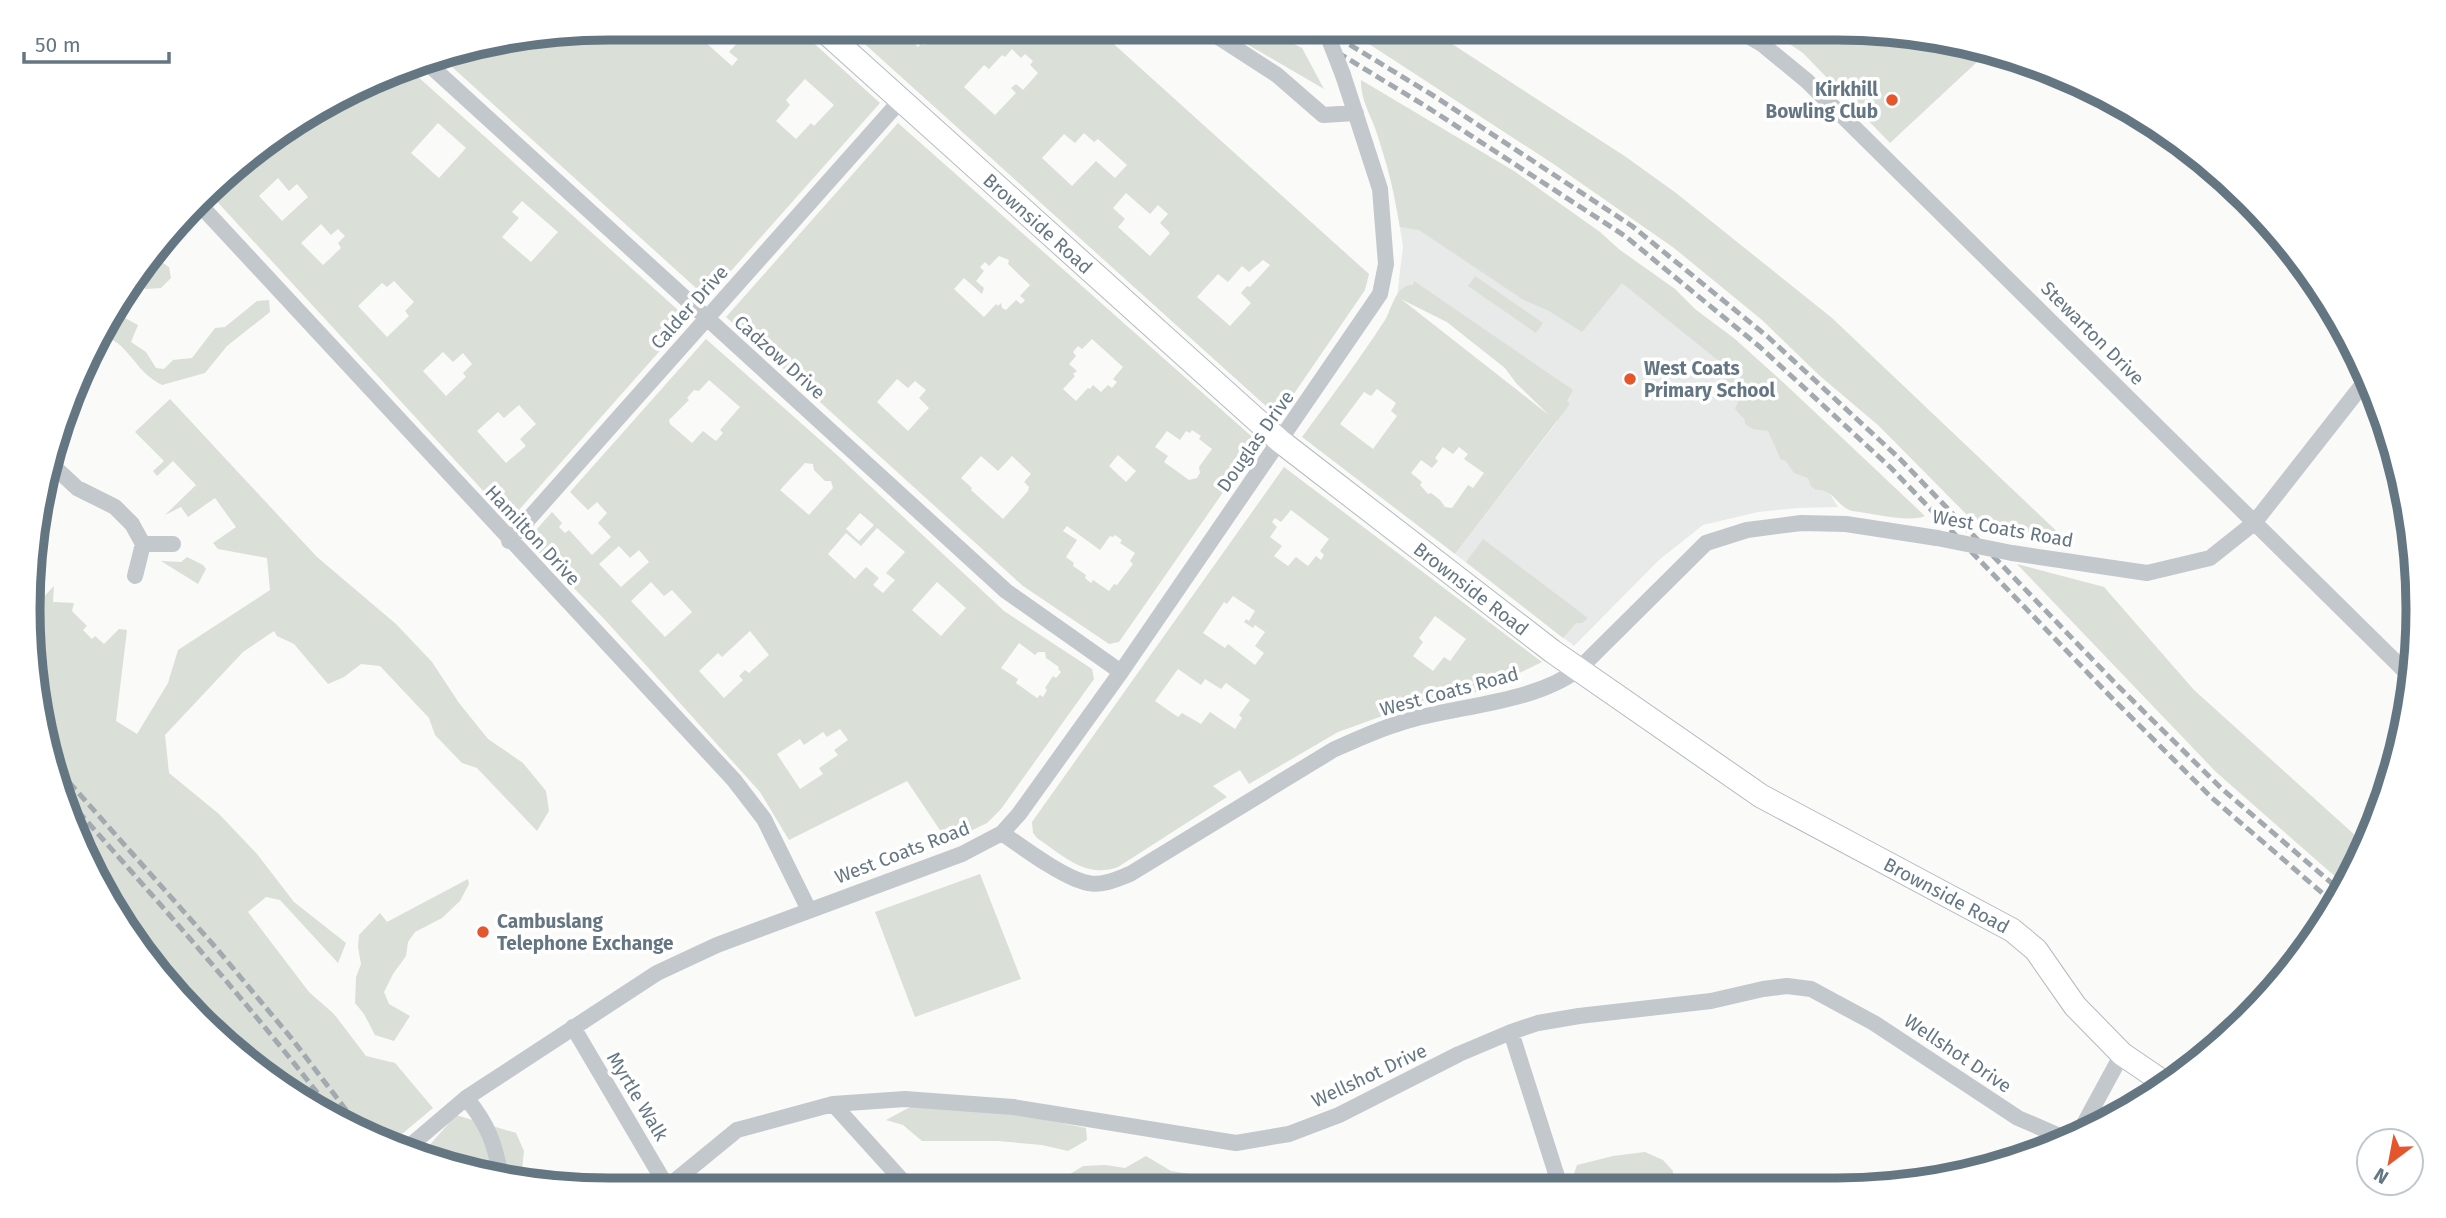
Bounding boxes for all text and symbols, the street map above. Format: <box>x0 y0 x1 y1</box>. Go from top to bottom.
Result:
scale bar <box>24 21 170 65</box>
text: 50 m <box>35 32 81 58</box>
place label: Kirkhill Bowling Club <box>1765 78 1878 123</box>
marker: Kirkhill Bowling Club <box>1884 92 1900 108</box>
street label: Brownside Road <box>978 169 1097 279</box>
street label: Calder Drive <box>646 261 733 354</box>
street label: Stewarton Drive <box>2036 277 2149 390</box>
street label: Cadzow Drive <box>729 310 830 404</box>
place label: West Coats Primary School <box>1644 357 1776 402</box>
marker: West Coats Primary School <box>1622 371 1638 387</box>
street label: Douglas Drive <box>1212 386 1299 496</box>
street label: Hamilton Drive <box>480 480 585 590</box>
street label: West Coats Road <box>1931 505 2075 552</box>
street label: Brownside Road <box>1409 537 1533 641</box>
street label: West Coats Road <box>1377 662 1521 721</box>
street label: West Coats Road <box>831 816 973 889</box>
street label: Brownside Road <box>1880 853 2013 938</box>
place label: Cambuslang Telephone Exchange <box>497 910 674 955</box>
marker: Cambuslang Telephone Exchange <box>475 924 491 940</box>
street label: Wellshot Drive <box>1900 1009 2016 1098</box>
street label: Wellshot Drive <box>1308 1039 1431 1112</box>
street label: Myrtle Walk <box>602 1048 673 1145</box>
north arrow <box>2355 1127 2425 1197</box>
text: N <box>2370 1163 2393 1189</box>

